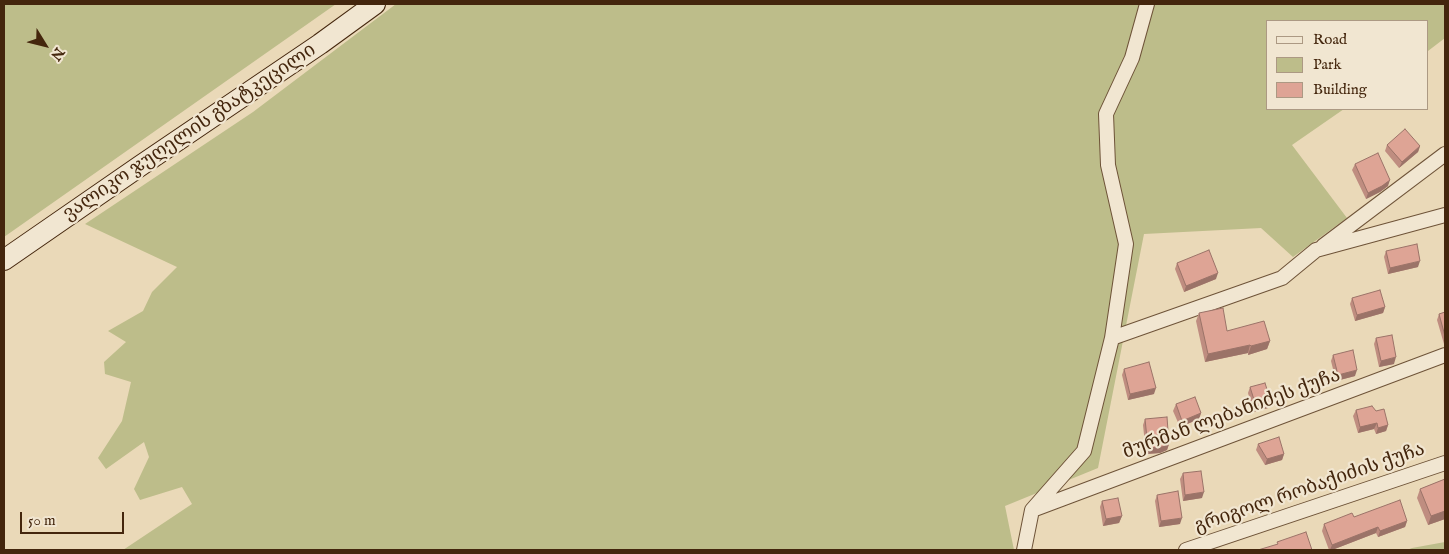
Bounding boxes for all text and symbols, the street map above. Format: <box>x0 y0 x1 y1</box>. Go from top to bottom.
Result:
north arrow <box>20 20 70 70</box>
legend <box>1266 20 1429 110</box>
text: Road <box>1313 30 1347 49</box>
street label: ვალიკო ჯუღელის გზატკეცილი <box>59 40 321 226</box>
text: N <box>46 44 68 64</box>
text: Park <box>1313 55 1342 74</box>
text: Building <box>1313 80 1367 99</box>
street label: მურმან ლებანიძეს ქუჩა <box>1120 365 1344 465</box>
street label: გრიგოლ რობაქიძის ქუჩა <box>1192 439 1428 539</box>
scale bar <box>22 502 126 534</box>
text: 50 m <box>28 511 56 530</box>

